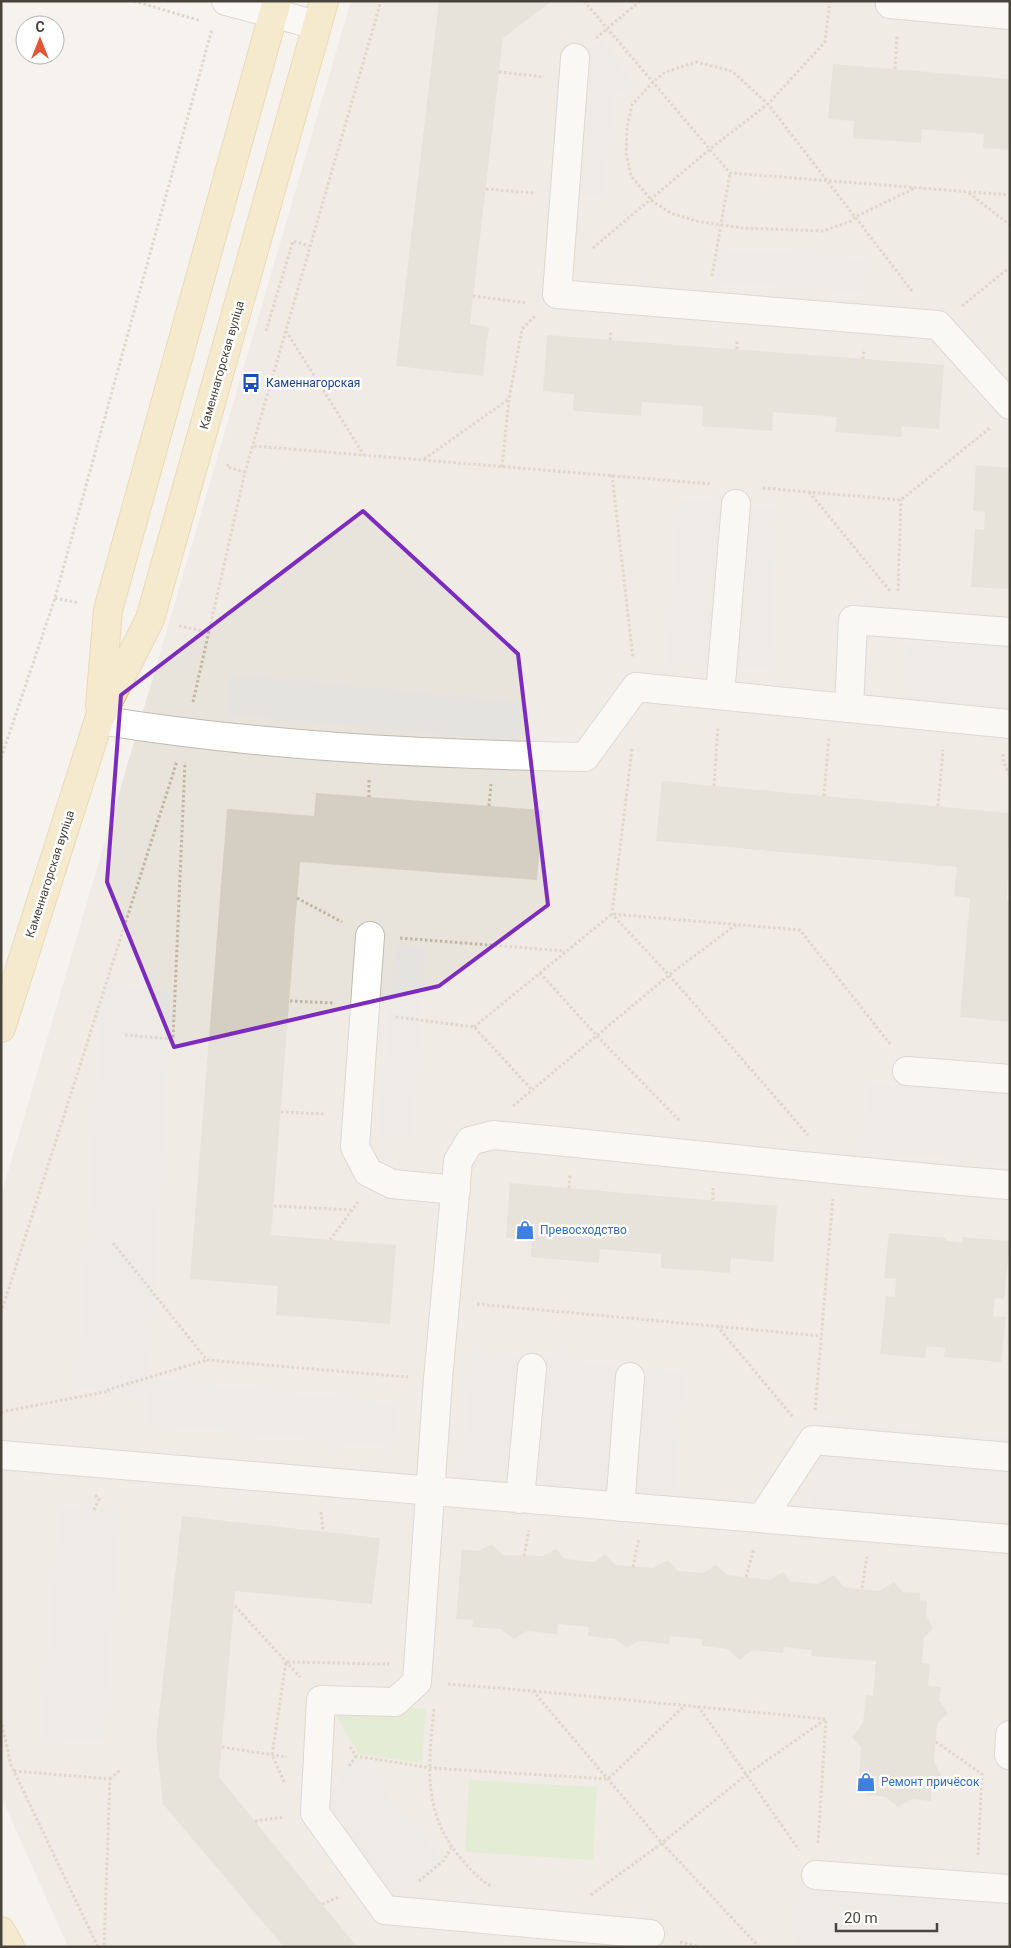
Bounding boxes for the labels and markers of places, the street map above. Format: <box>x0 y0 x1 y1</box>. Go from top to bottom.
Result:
bus stop icon: Каменнагорская <box>240 372 262 394</box>
place label: Каменнагорская <box>266 376 360 390</box>
shop icon: Превосходство <box>514 1219 536 1241</box>
place label: Превосходство <box>540 1223 627 1237</box>
shop icon: Ремонт причёсок <box>855 1771 877 1793</box>
place label: Ремонт причёсок <box>881 1775 980 1789</box>

